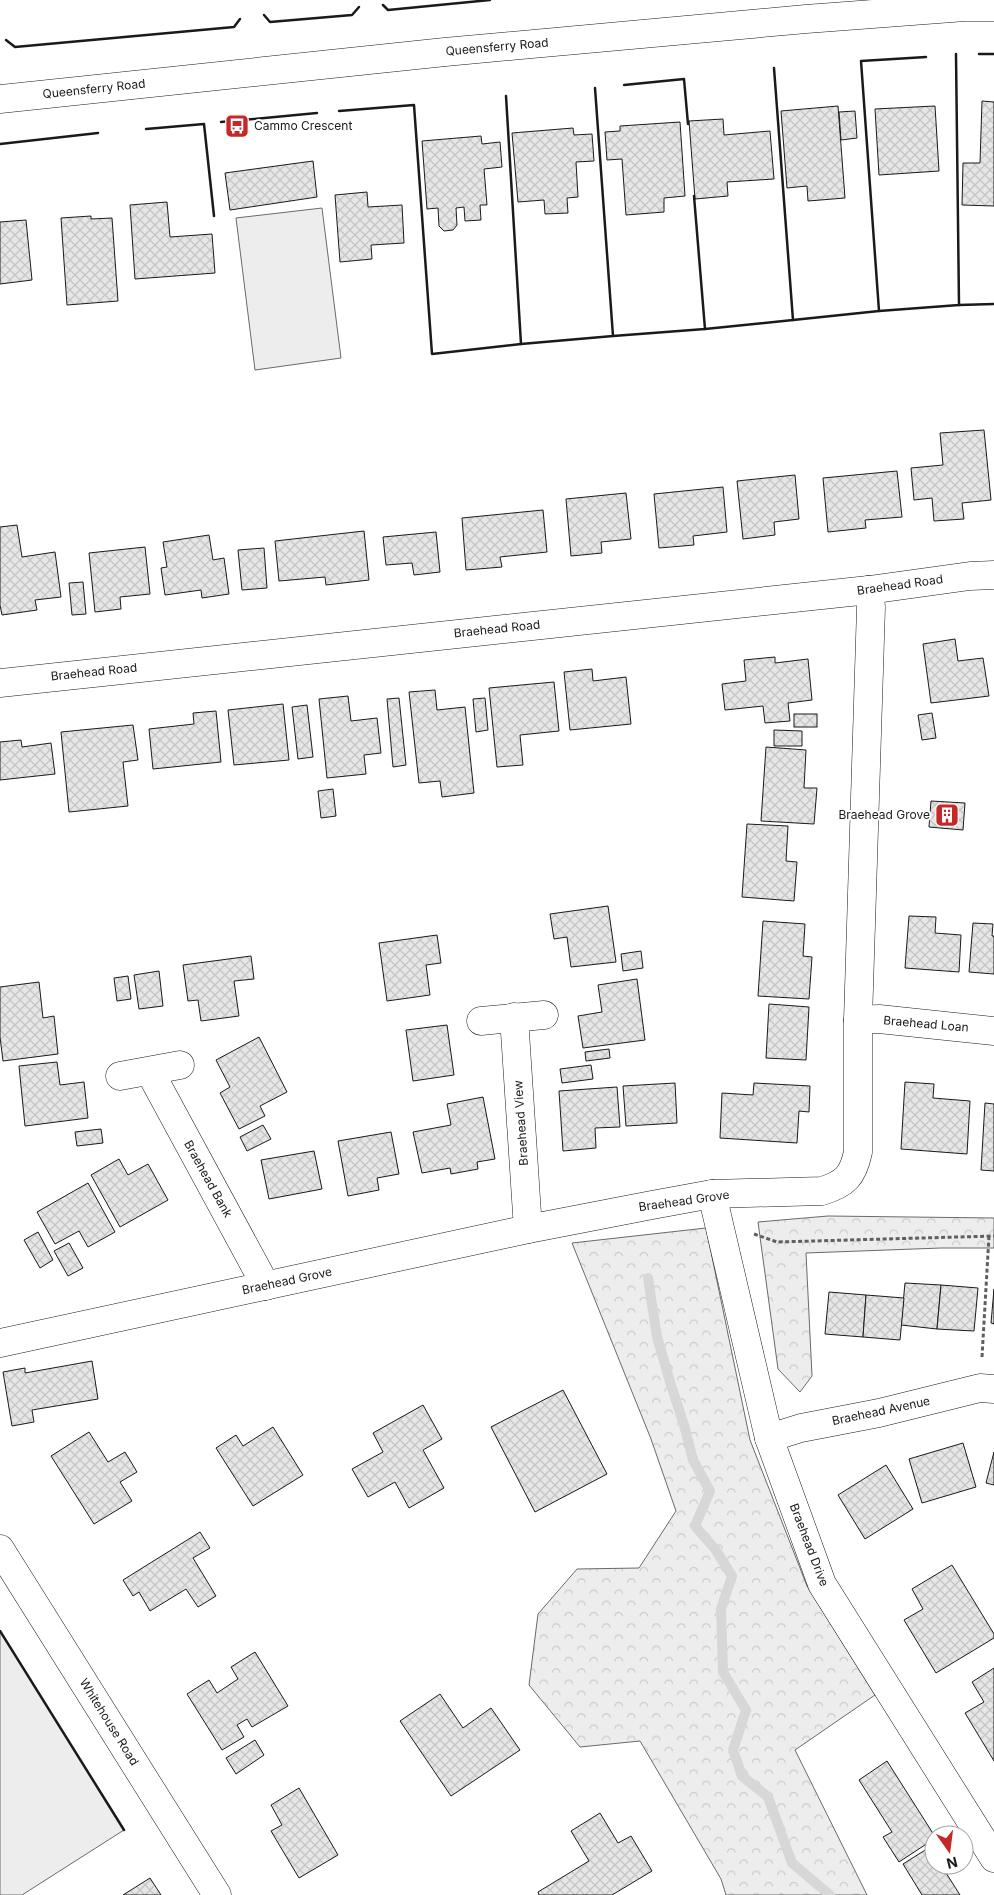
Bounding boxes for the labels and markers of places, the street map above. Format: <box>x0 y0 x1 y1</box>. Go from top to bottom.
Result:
bus stop icon: Cammo Crescent <box>224 113 250 139</box>
place label: Cammo Crescent <box>254 118 352 133</box>
building icon: Braehead Grove <box>934 802 960 828</box>
place label: Braehead Grove <box>838 807 930 822</box>

